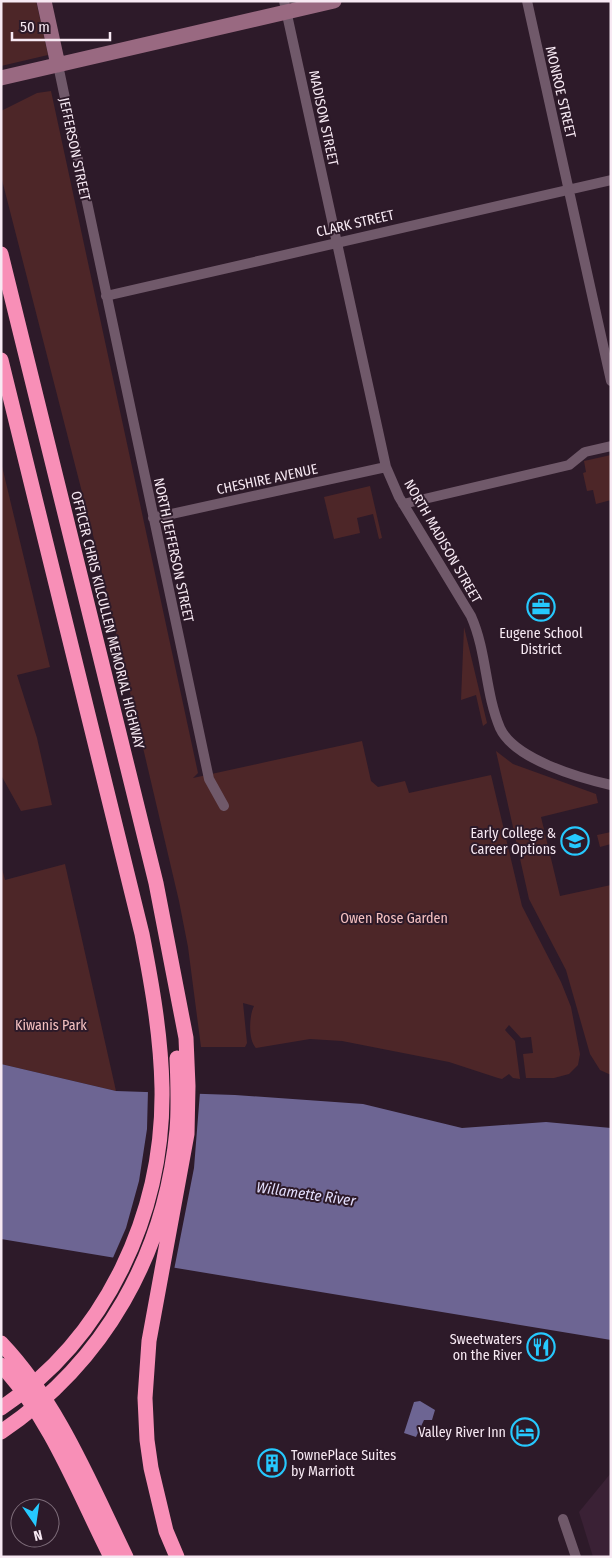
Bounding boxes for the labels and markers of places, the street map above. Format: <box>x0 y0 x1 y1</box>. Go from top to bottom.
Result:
office icon: Eugene School District <box>526 592 556 622</box>
place label: Eugene School District <box>499 625 583 658</box>
place label: Early College & Career Options <box>470 825 556 858</box>
school or university icon: Early College & Career Options <box>560 826 590 856</box>
place label: Sweetwaters on the River <box>450 1331 522 1364</box>
restaurant icon: Sweetwaters on the River <box>526 1332 556 1362</box>
hotel icon: Valley River Inn <box>510 1417 540 1447</box>
place label: Valley River Inn <box>418 1424 506 1441</box>
place label: TownePlace Suites by Marriott <box>291 1447 396 1480</box>
building icon: TownePlace Suites by Marriott <box>257 1448 287 1478</box>

